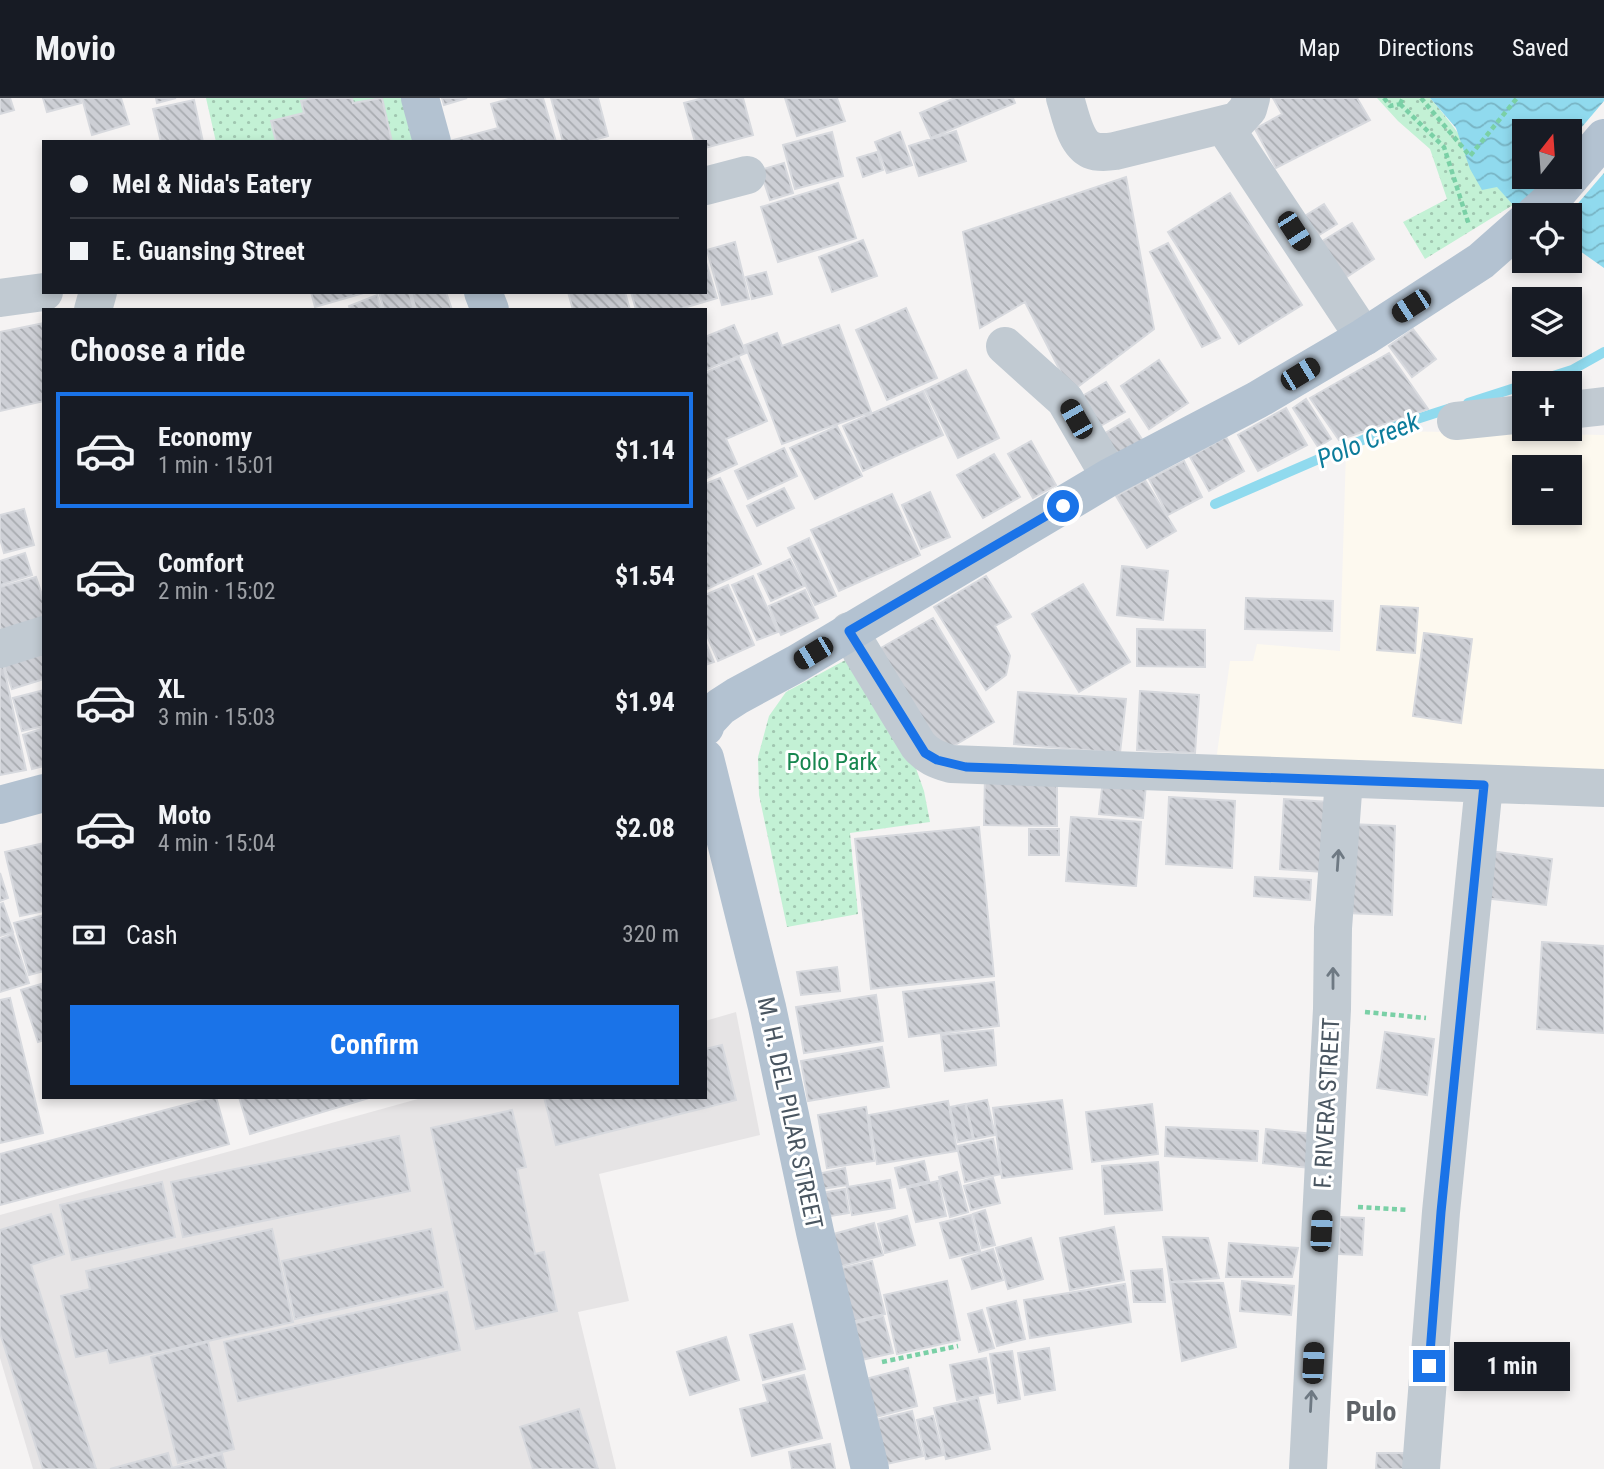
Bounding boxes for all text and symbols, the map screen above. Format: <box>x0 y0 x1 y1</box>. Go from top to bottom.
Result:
text: Movio <box>35 29 116 68</box>
text: Map <box>1299 34 1340 62</box>
text: Directions <box>1378 34 1474 62</box>
text: Saved <box>1512 34 1569 62</box>
north arrow <box>1512 119 1582 189</box>
map controls <box>1512 119 1582 525</box>
text: Mel & Nida's Eatery <box>112 169 312 199</box>
button: locate <box>1512 203 1582 273</box>
car <box>1274 208 1315 254</box>
text: E. Guansing Street <box>112 236 305 266</box>
car <box>1388 286 1435 326</box>
button: layers <box>1512 287 1582 357</box>
text: Choose a ride <box>70 331 245 369</box>
car <box>1277 354 1324 394</box>
button: + <box>1512 371 1582 441</box>
car <box>1057 396 1096 442</box>
water label: Polo Creek <box>1313 406 1424 474</box>
icon: car <box>74 419 137 482</box>
text: Economy <box>158 422 252 452</box>
text: $1.14 <box>615 435 675 465</box>
text: 1 min · 15:01 <box>158 452 275 479</box>
button: − <box>1512 455 1582 525</box>
route start <box>1047 490 1079 522</box>
icon: car <box>74 545 137 608</box>
text: Comfort <box>158 548 244 578</box>
text: $1.54 <box>615 561 675 591</box>
text: 2 min · 15:02 <box>158 578 275 605</box>
car <box>790 633 837 673</box>
icon: car <box>74 671 137 734</box>
text: XL <box>158 674 185 704</box>
text: $1.94 <box>615 687 675 717</box>
text: 3 min · 15:03 <box>158 704 275 731</box>
park label: Polo Park <box>786 748 878 776</box>
icon: car <box>74 797 137 860</box>
text: Moto <box>158 800 211 830</box>
text: $2.08 <box>615 813 675 843</box>
text: 4 min · 15:04 <box>158 830 275 857</box>
one-way arrow <box>1332 849 1345 872</box>
icon: cash <box>70 916 108 954</box>
text: Cash <box>126 920 178 950</box>
text: 320 m <box>622 921 679 948</box>
one-way arrow <box>1326 967 1340 990</box>
street label: M. H. DEL PILAR STREET <box>752 994 828 1232</box>
button: Confirm <box>70 1005 679 1085</box>
street label: F. RIVERA STREET <box>1309 1017 1345 1189</box>
car <box>1310 1209 1333 1253</box>
car <box>1302 1341 1325 1385</box>
callout: 1 min <box>1454 1342 1569 1390</box>
route end <box>1413 1350 1445 1382</box>
text: 1 min <box>1486 1353 1538 1380</box>
one-way arrow <box>1305 1390 1318 1413</box>
district label: Pulo <box>1346 1395 1396 1428</box>

